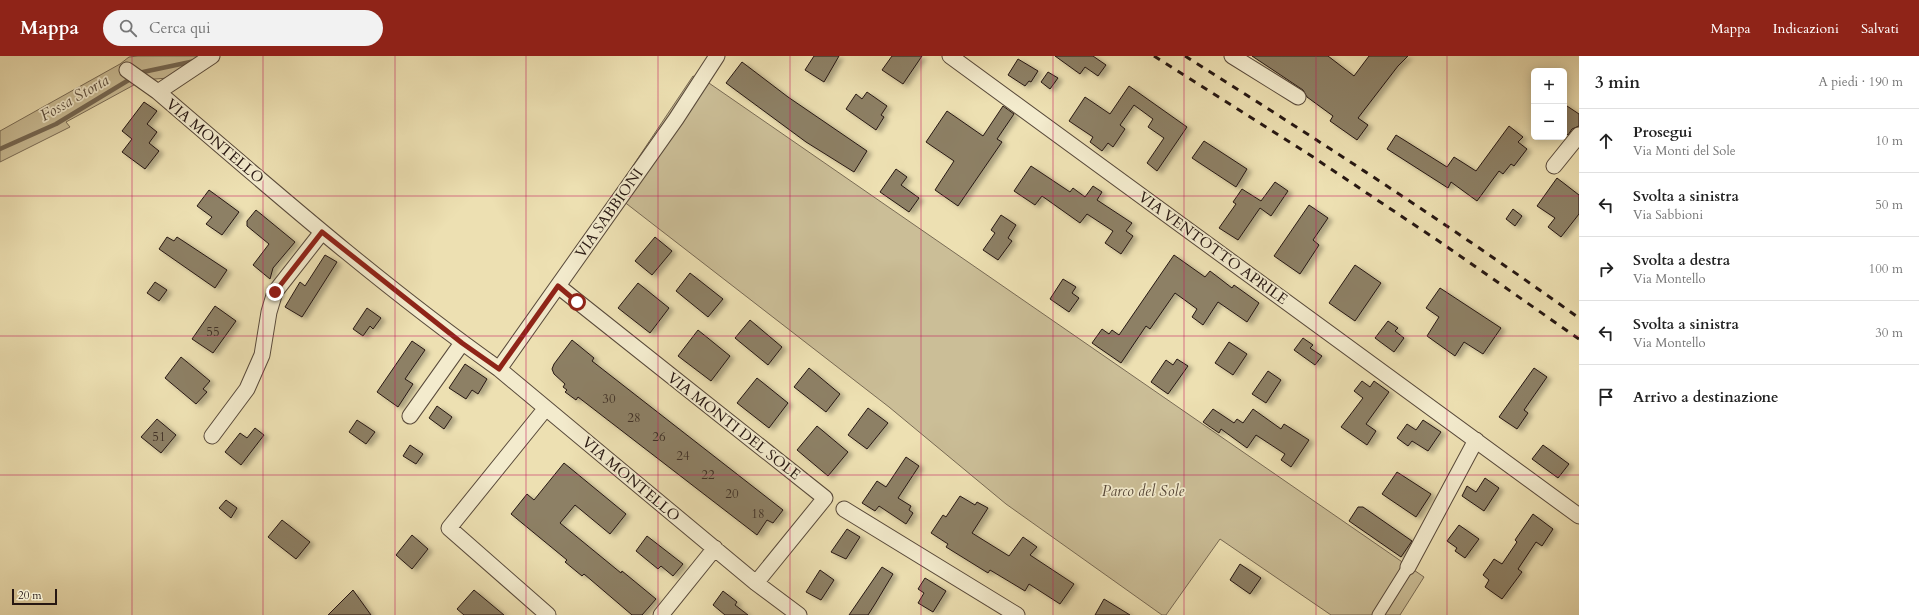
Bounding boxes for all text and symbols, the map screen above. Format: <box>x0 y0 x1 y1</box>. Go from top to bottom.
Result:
search box <box>103 10 383 46</box>
text: Mappa <box>20 15 79 41</box>
icon: search <box>117 17 139 39</box>
text: Cerca qui <box>149 18 211 38</box>
text: Mappa <box>1710 19 1751 38</box>
text: Indicazioni <box>1773 19 1839 38</box>
text: Salvati <box>1861 19 1899 38</box>
map controls <box>1531 68 1567 140</box>
button: + <box>1531 68 1567 104</box>
water label: Fossa Storta <box>36 69 113 126</box>
text: 3 min <box>1595 71 1640 94</box>
text: A piedi · 190 m <box>1818 73 1903 91</box>
street label: VIA MONTELLO <box>162 94 268 188</box>
button: − <box>1531 104 1567 140</box>
text: Prosegui <box>1633 122 1692 142</box>
icon: ahead <box>1595 130 1617 152</box>
text: 10 m <box>1875 132 1903 150</box>
text: Via Monti del Sole <box>1633 142 1736 160</box>
street label: VIA SABBIONI <box>571 164 647 262</box>
text: Svolta a sinistra <box>1633 186 1739 206</box>
street label: VIA VENTOTTO APRILE <box>1134 187 1292 309</box>
icon: left <box>1595 194 1617 216</box>
text: 50 m <box>1875 196 1903 214</box>
text: Via Sabbioni <box>1633 206 1703 224</box>
text: Svolta a destra <box>1633 250 1730 270</box>
icon: right <box>1595 258 1617 280</box>
text: 100 m <box>1869 260 1903 278</box>
text: Via Montello <box>1633 270 1706 288</box>
route end <box>266 283 284 301</box>
route start <box>568 293 586 311</box>
text: Svolta a sinistra <box>1633 314 1739 334</box>
icon: left <box>1595 322 1617 344</box>
house number: 55 <box>206 323 220 341</box>
text: 30 m <box>1875 324 1903 342</box>
text: Via Montello <box>1633 334 1706 352</box>
street label: VIA MONTI DEL SOLE <box>663 368 805 484</box>
icon: arrive <box>1595 386 1617 408</box>
text: Arrivo a destinazione <box>1633 387 1779 407</box>
house number: 30 <box>602 390 616 408</box>
house number: 28 <box>627 409 641 427</box>
house number: 51 <box>152 428 166 446</box>
house number: 26 <box>652 428 666 446</box>
street label: VIA MONTELLO <box>578 432 684 526</box>
house number: 24 <box>676 447 690 465</box>
house number: 22 <box>701 466 715 484</box>
park label: Parco del Sole <box>1102 481 1185 501</box>
house number: 20 <box>725 485 739 503</box>
house number: 18 <box>751 505 765 523</box>
scale bar <box>12 587 57 606</box>
text: 20 m <box>18 588 42 603</box>

